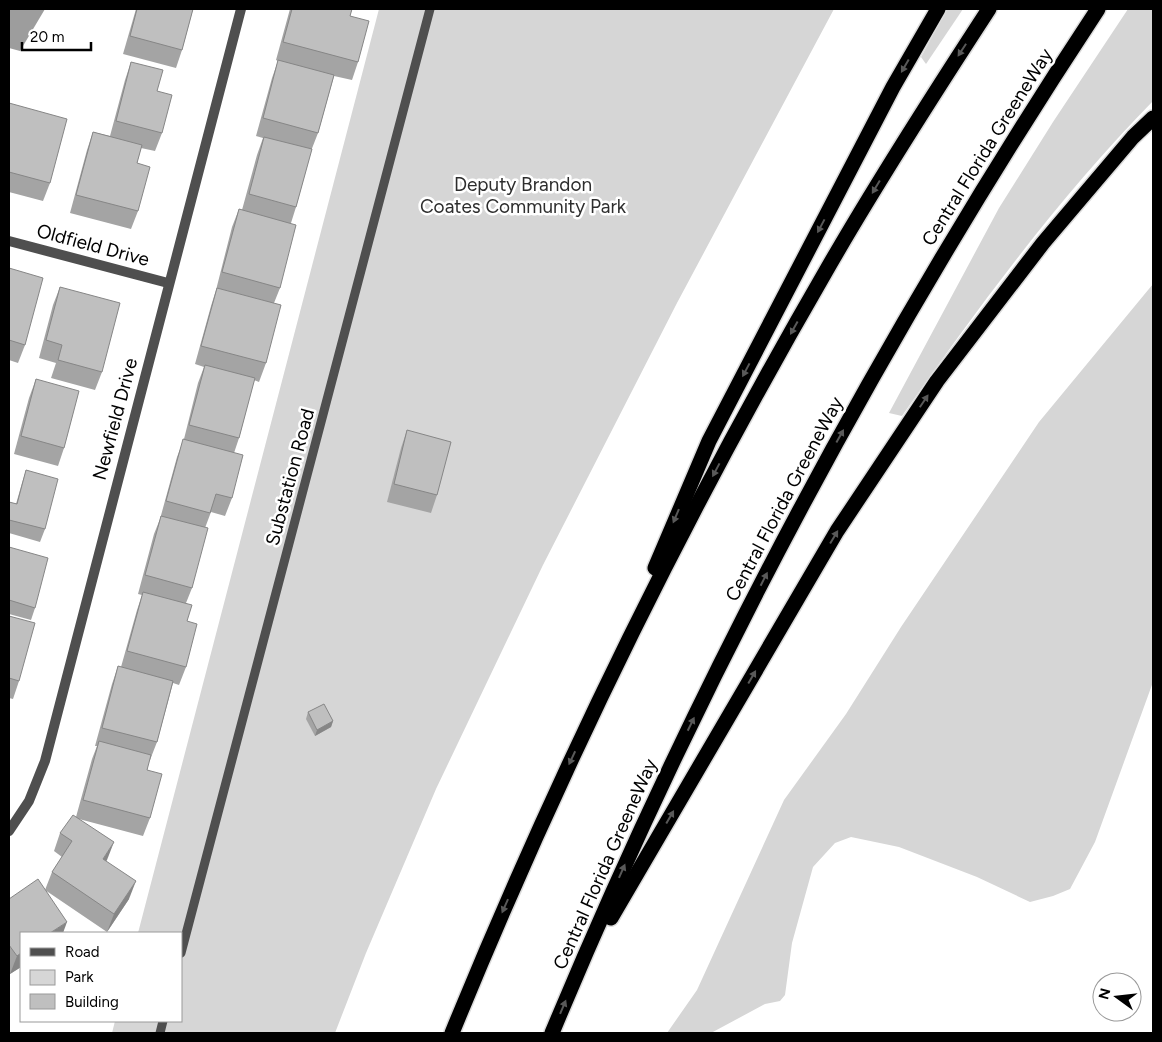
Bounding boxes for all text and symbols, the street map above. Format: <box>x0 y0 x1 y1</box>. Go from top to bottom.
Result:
scale bar <box>22 20 91 52</box>
text: 20 m <box>30 28 64 46</box>
one-way arrow <box>957 43 967 56</box>
street label: Central Florida GreeneWay <box>917 44 1057 250</box>
one-way arrow <box>901 59 909 74</box>
park label: Deputy Brandon Coates Community Park <box>420 173 627 218</box>
one-way arrow <box>871 181 881 194</box>
one-way arrow <box>817 218 825 233</box>
street label: Oldfield Drive <box>34 219 152 271</box>
one-way arrow <box>790 320 798 335</box>
street label: Newfield Drive <box>88 355 142 483</box>
one-way arrow <box>742 362 750 377</box>
street label: Central Florida GreeneWay <box>720 393 848 605</box>
one-way arrow <box>919 395 929 408</box>
street label: Substation Road <box>261 406 319 548</box>
one-way arrow <box>836 428 844 443</box>
one-way arrow <box>711 463 720 477</box>
one-way arrow <box>672 509 680 524</box>
one-way arrow <box>829 530 838 543</box>
one-way arrow <box>760 572 768 586</box>
one-way arrow <box>747 670 756 683</box>
one-way arrow <box>687 717 695 731</box>
one-way arrow <box>568 751 576 765</box>
street label: Central Florida GreeneWay <box>548 755 662 973</box>
one-way arrow <box>665 811 674 824</box>
one-way arrow <box>619 864 627 878</box>
one-way arrow <box>500 899 508 913</box>
legend <box>20 932 182 1022</box>
text: Road <box>65 943 100 961</box>
text: Park <box>65 968 94 986</box>
north arrow <box>1092 972 1142 1022</box>
text: N <box>1095 986 1115 1001</box>
text: Building <box>65 993 119 1011</box>
one-way arrow <box>560 1000 568 1014</box>

